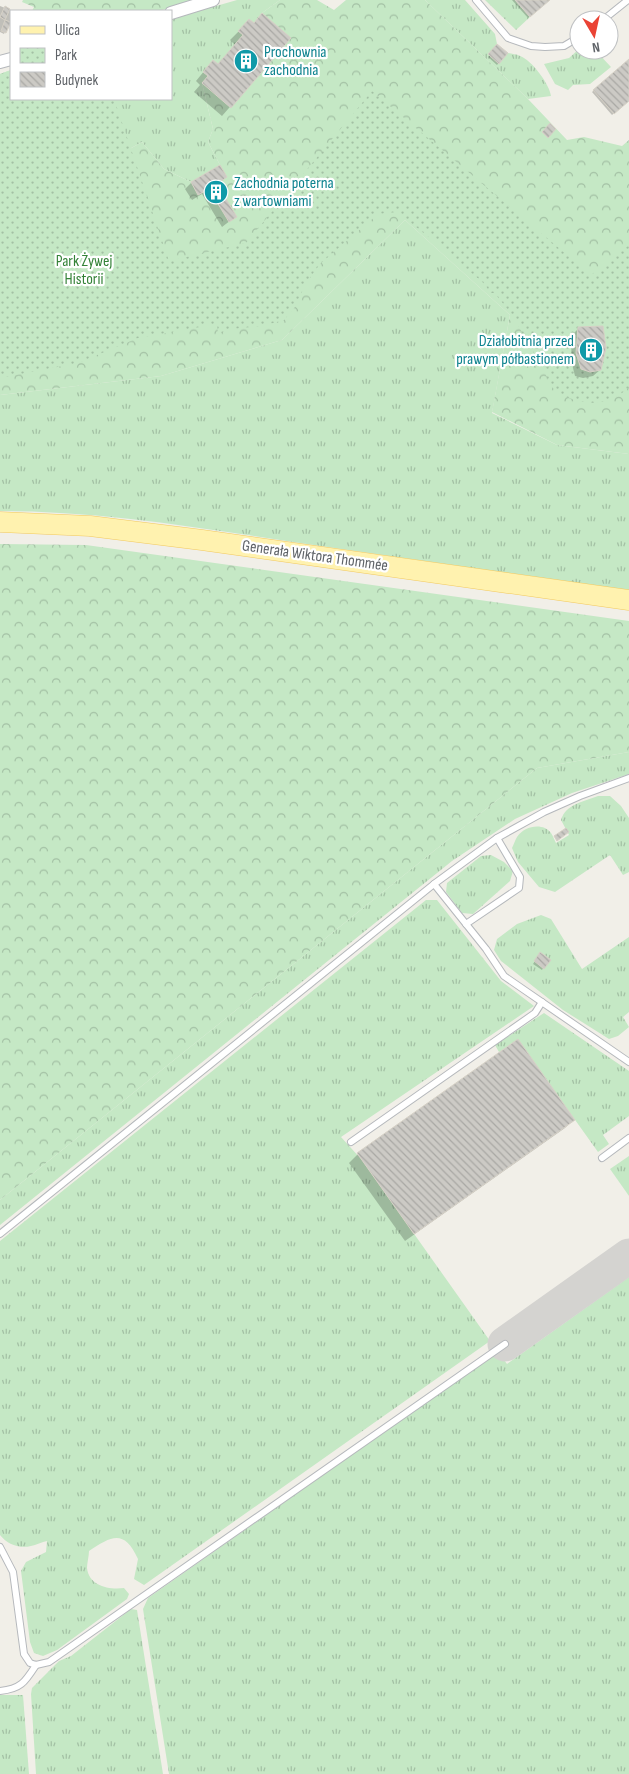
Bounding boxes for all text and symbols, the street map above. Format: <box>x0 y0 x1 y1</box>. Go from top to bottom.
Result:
legend <box>10 10 172 100</box>
north arrow <box>569 10 619 60</box>
text: Ulica <box>55 21 80 40</box>
text: N <box>591 38 601 56</box>
place label: Prochownia zachodnia <box>264 43 327 80</box>
text: Park <box>55 46 77 65</box>
building icon: Prochownia zachodnia <box>233 48 259 74</box>
text: Budynek <box>55 71 98 90</box>
place label: Zachodnia poterna z wartowniami <box>234 174 334 211</box>
building icon: Zachodnia poterna z wartowniami <box>203 179 229 205</box>
park label: Park Żywej Historii <box>56 252 112 289</box>
place label: Działobitnia przed prawym półbastionem <box>456 332 574 369</box>
building icon: Działobitnia przed prawym półbastionem <box>578 337 604 363</box>
street label: Generała Wiktora Thommée <box>241 536 389 576</box>

